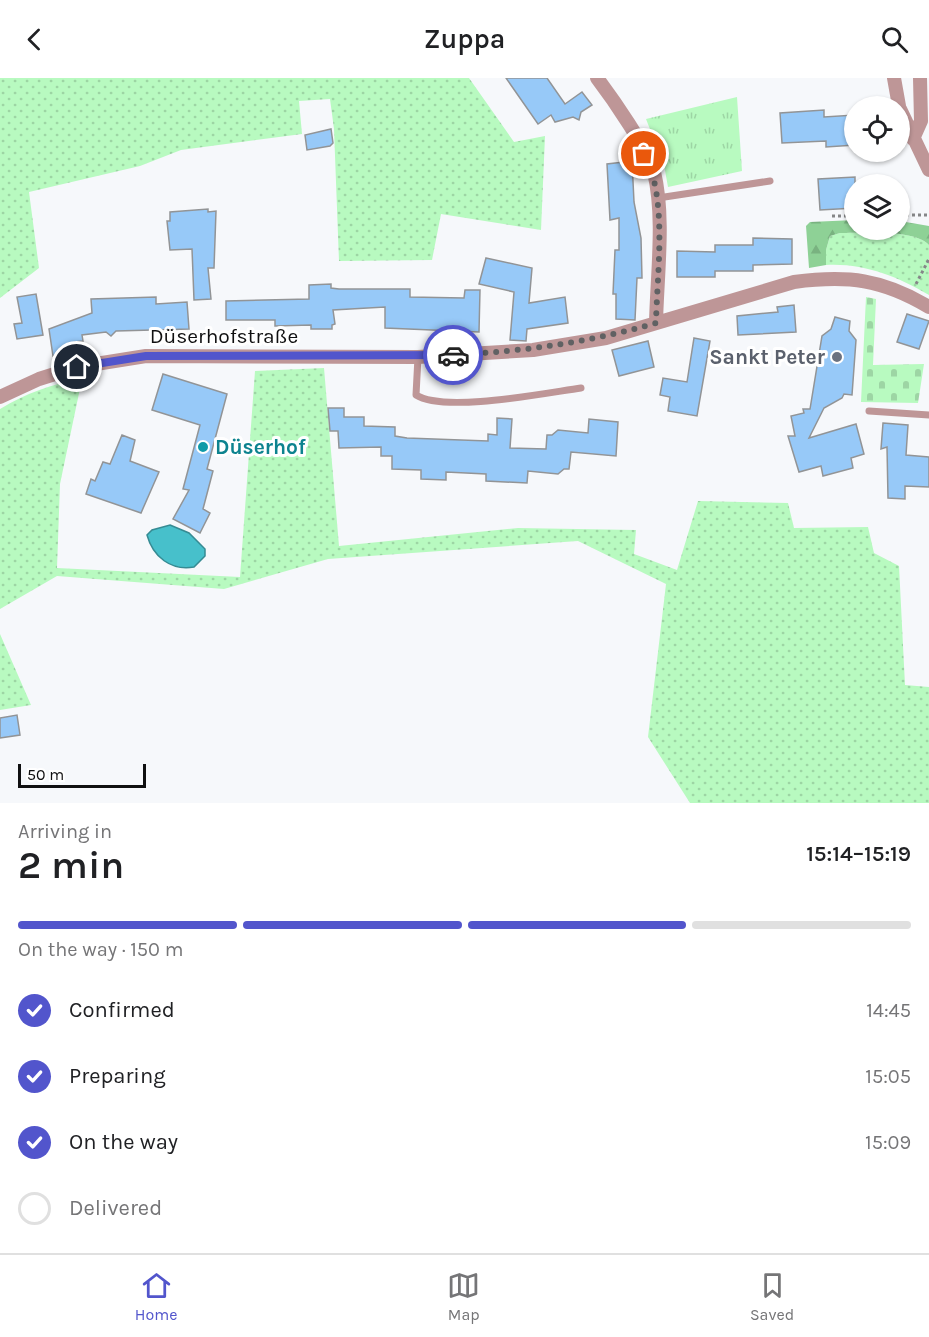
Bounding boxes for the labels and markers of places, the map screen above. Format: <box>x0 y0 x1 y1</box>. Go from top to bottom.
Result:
pin <box>618 128 669 179</box>
pin <box>51 341 102 392</box>
place label: Sankt Peter <box>709 345 826 369</box>
marker: Sankt Peter <box>830 350 844 364</box>
place label: Düserhof <box>215 435 306 459</box>
marker: Düserhof <box>196 440 210 454</box>

